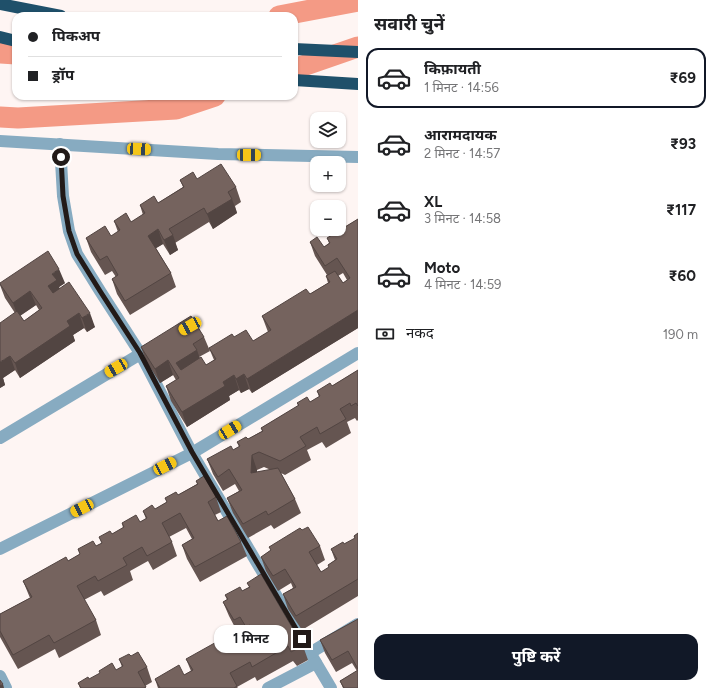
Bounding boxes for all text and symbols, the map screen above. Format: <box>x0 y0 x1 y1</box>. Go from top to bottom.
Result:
text: सवारी चुनें <box>374 13 445 35</box>
text: पिकअप <box>52 27 100 45</box>
icon: car <box>376 60 412 96</box>
text: किफ़ायती <box>424 60 481 78</box>
text: ड्रॉप <box>52 66 74 84</box>
text: ₹69 <box>670 69 696 87</box>
text: 1 मिनट · 14:56 <box>424 80 499 95</box>
map controls <box>310 112 346 236</box>
button: layers <box>310 112 346 148</box>
icon: car <box>376 126 412 162</box>
text: आरामदायक <box>424 126 497 144</box>
text: ₹93 <box>670 135 696 153</box>
car <box>127 142 151 156</box>
text: 2 मिनट · 14:57 <box>424 146 500 161</box>
route start <box>52 148 70 166</box>
car <box>237 149 261 161</box>
button: + <box>310 156 346 192</box>
icon: car <box>376 192 412 228</box>
text: XL <box>424 193 442 211</box>
button: − <box>310 200 346 236</box>
text: ₹117 <box>666 201 696 219</box>
text: 3 मिनट · 14:58 <box>424 211 501 226</box>
icon: car <box>376 258 412 294</box>
text: Moto <box>424 259 460 277</box>
text: ₹60 <box>669 267 696 285</box>
text: 4 मिनट · 14:59 <box>424 277 501 292</box>
car <box>177 315 203 337</box>
icon: cash <box>374 323 396 345</box>
text: नकद <box>406 324 434 342</box>
text: 190 m <box>663 327 698 342</box>
car <box>103 357 129 379</box>
car <box>217 419 243 441</box>
car <box>152 455 178 477</box>
car <box>69 497 95 519</box>
callout: 1 मिनट <box>214 625 288 653</box>
route end <box>293 630 311 648</box>
text: 1 मिनट <box>233 631 269 646</box>
button: पुष्टि करें <box>374 634 698 680</box>

